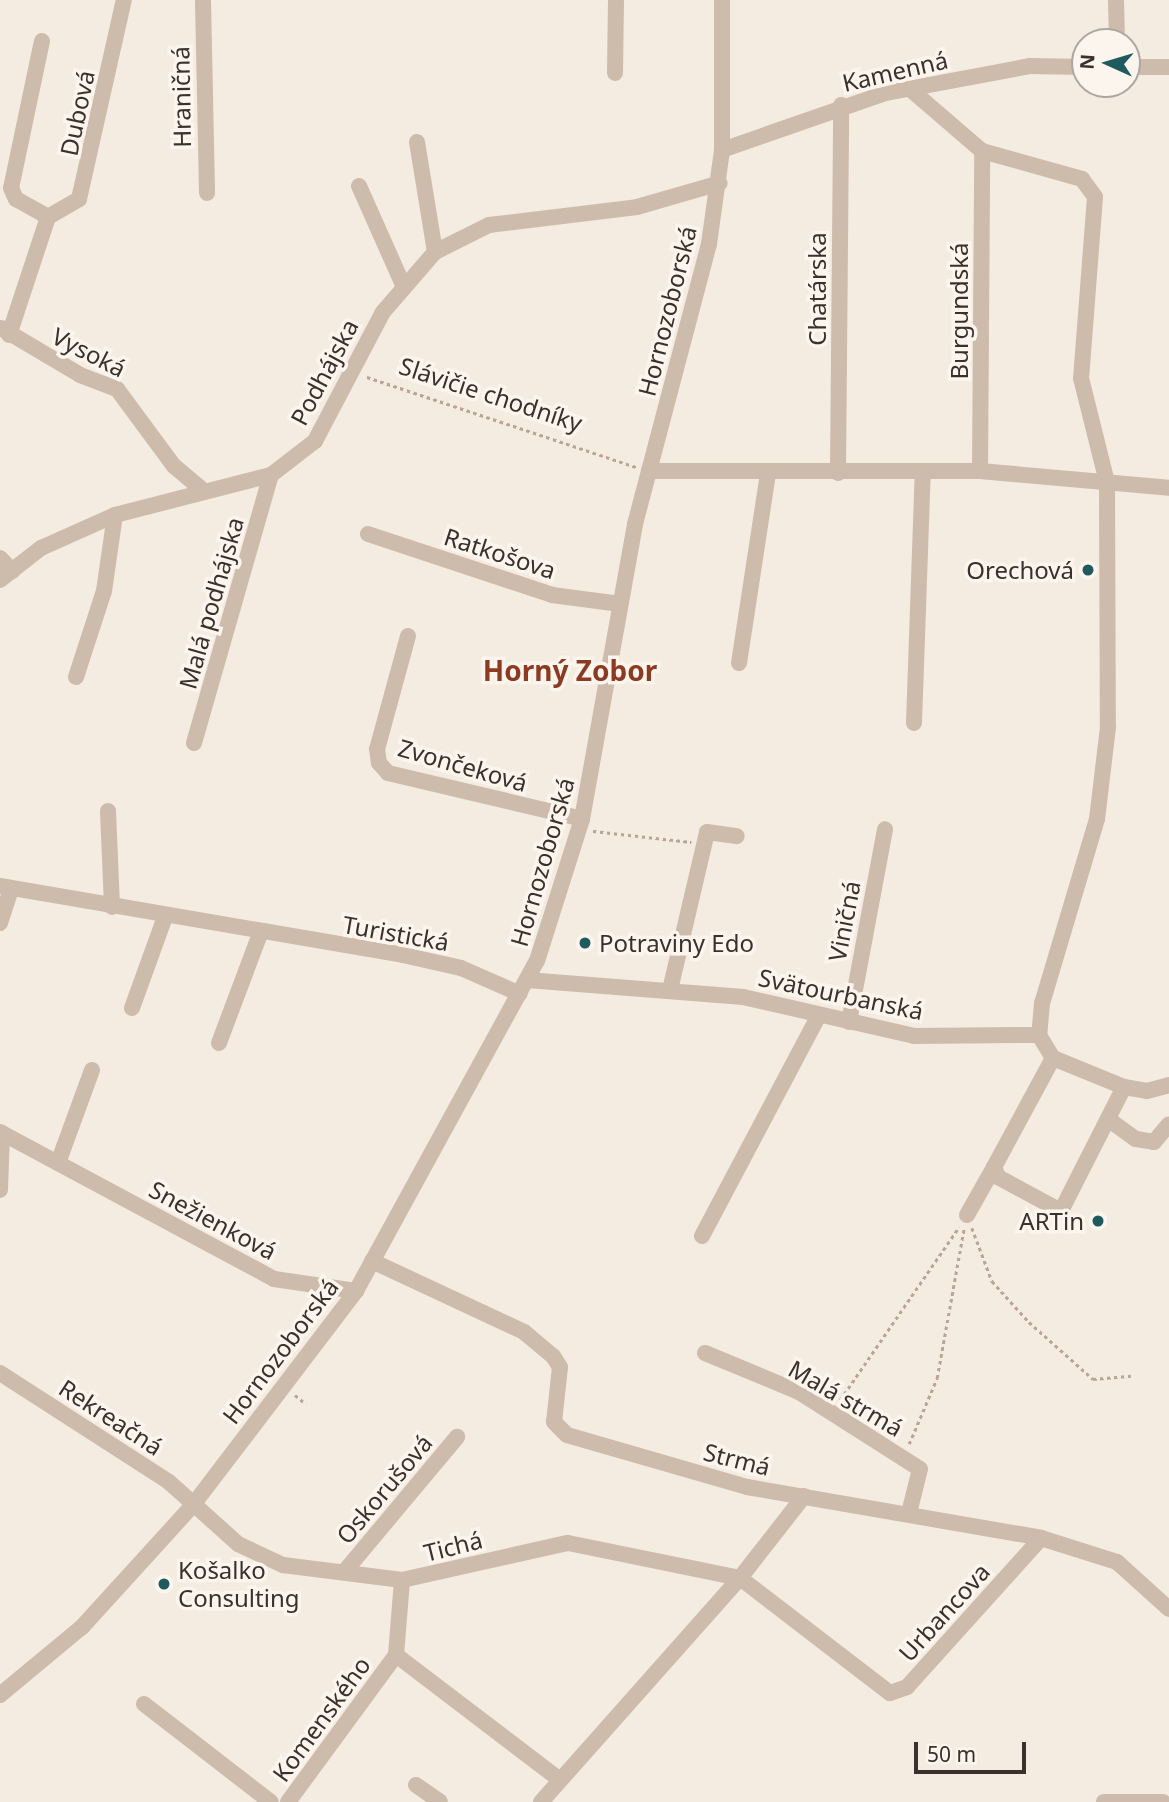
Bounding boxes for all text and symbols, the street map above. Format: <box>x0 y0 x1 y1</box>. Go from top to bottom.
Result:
north arrow <box>1071 28 1141 98</box>
street label: Kamenná <box>839 45 951 97</box>
street label: Hraničná <box>166 46 196 148</box>
text: N <box>1074 53 1101 70</box>
street label: Dubová <box>54 68 100 158</box>
street label: Hornozoborská <box>632 223 702 399</box>
street label: Chatárska <box>803 232 831 346</box>
street label: Burgundská <box>945 242 973 380</box>
street label: Podhájska <box>284 314 364 430</box>
street label: Vysoká <box>47 321 131 383</box>
street label: Slávičie chodníky <box>396 351 586 437</box>
street label: Malá podhájska <box>173 514 249 692</box>
street label: Ratkošova <box>441 521 559 585</box>
place label: Orechová <box>966 556 1074 584</box>
marker: Orechová <box>1080 562 1096 578</box>
district label: Horný Zobor <box>483 653 657 687</box>
street label: Zvončeková <box>395 733 531 797</box>
street label: Hornozoborská <box>504 774 580 950</box>
street label: Viničná <box>822 878 866 964</box>
street label: Turistická <box>341 910 451 956</box>
place label: Potraviny Edo <box>599 929 754 957</box>
marker: Potraviny Edo <box>577 935 593 951</box>
street label: Svätourbanská <box>756 962 926 1026</box>
street label: Snežienková <box>145 1175 281 1265</box>
place label: ARTin <box>1019 1207 1084 1235</box>
marker: ARTin <box>1090 1213 1106 1229</box>
street label: Hornozoborská <box>216 1273 344 1429</box>
street label: Malá strmá <box>784 1354 908 1442</box>
street label: Rekreačná <box>54 1373 168 1461</box>
street label: Oskorušová <box>330 1429 438 1549</box>
street label: Strmá <box>701 1437 773 1481</box>
street label: Tichá <box>421 1525 485 1567</box>
place label: Košalko Consulting <box>178 1556 299 1612</box>
street label: Urbancova <box>893 1557 995 1667</box>
marker: Košalko Consulting <box>156 1576 172 1592</box>
street label: Komenského <box>266 1651 376 1787</box>
scale bar <box>917 1728 1029 1772</box>
text: 50 m <box>927 1740 976 1768</box>

